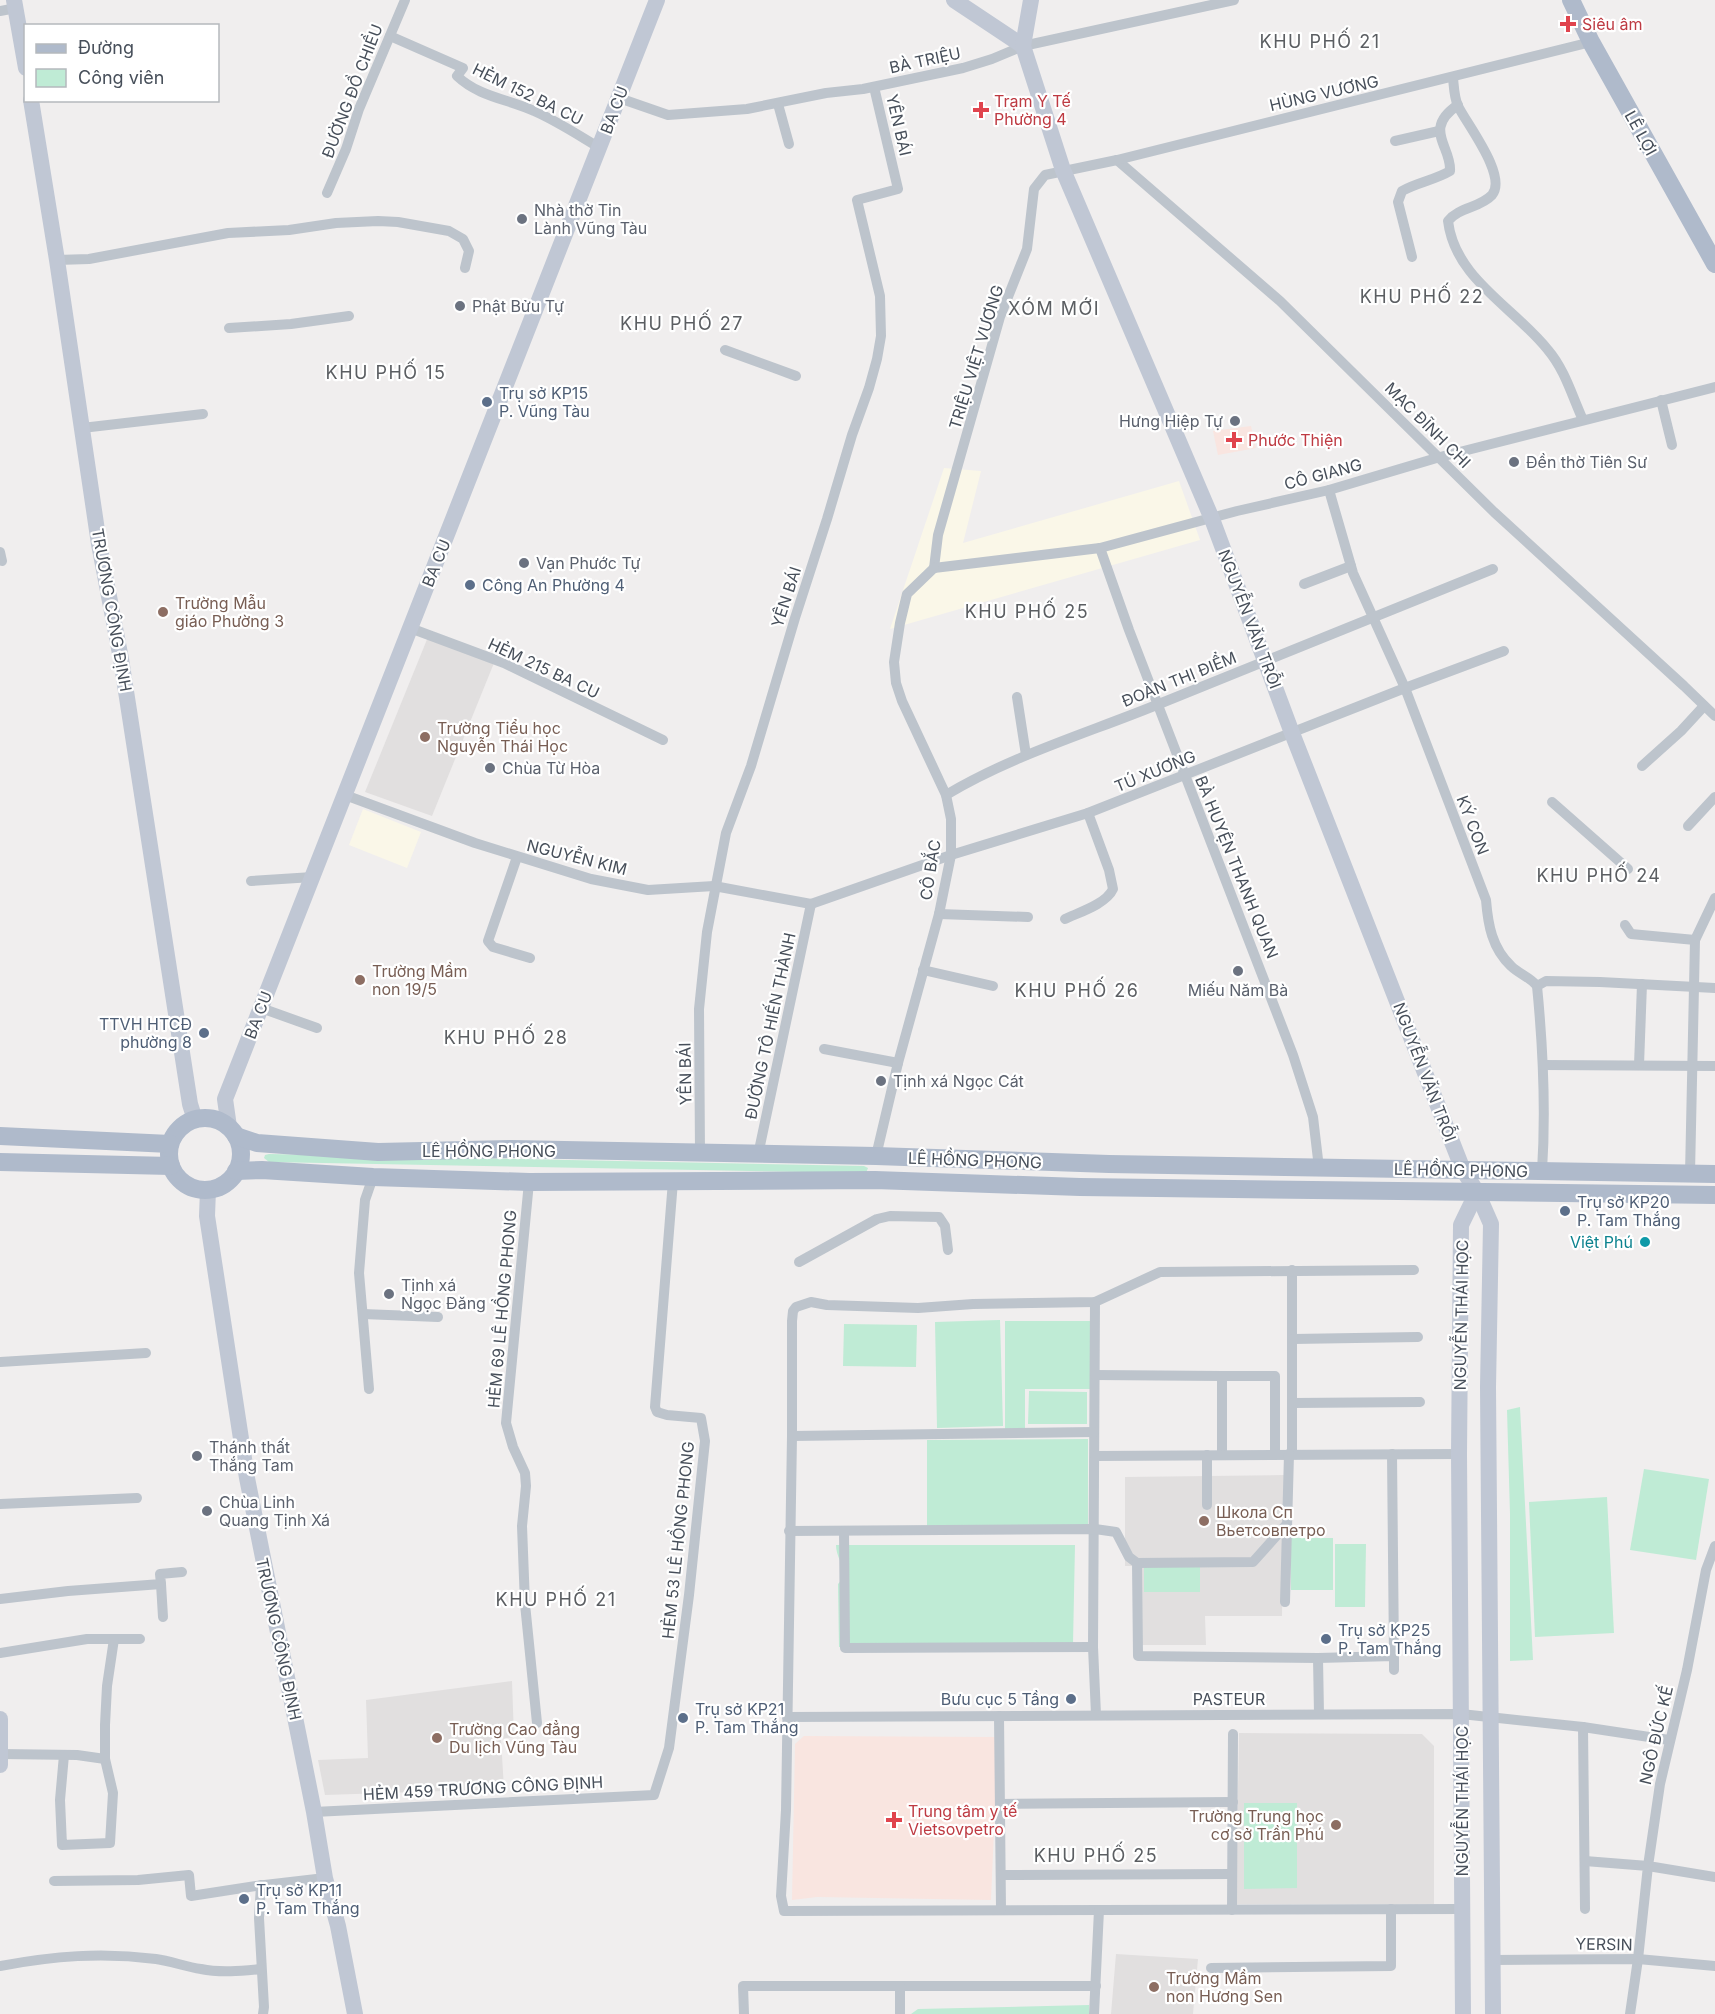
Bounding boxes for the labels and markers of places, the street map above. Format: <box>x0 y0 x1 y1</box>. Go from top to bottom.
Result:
place label: Siêu âm <box>1582 14 1642 34</box>
marker: Siêu âm <box>1559 15 1577 33</box>
place label: Trạm Y Tế Phường 4 <box>994 91 1071 129</box>
marker: Trạm Y Tế Phường 4 <box>972 101 990 119</box>
place label: Nhà thờ Tin Lành Vũng Tàu <box>534 200 647 238</box>
marker: Nhà thờ Tin Lành Vũng Tàu <box>515 212 529 226</box>
place label: Phật Bửu Tự <box>472 296 564 316</box>
marker: Phật Bửu Tự <box>453 299 467 313</box>
place label: Trụ sở KP15 P. Vũng Tàu <box>499 383 590 421</box>
marker: Trụ sở KP15 P. Vũng Tàu <box>480 395 494 409</box>
place label: Hưng Hiệp Tự <box>1119 411 1223 431</box>
marker: Hưng Hiệp Tự <box>1228 414 1242 428</box>
place label: Phước Thiện <box>1248 430 1343 450</box>
marker: Phước Thiện <box>1225 431 1243 449</box>
place label: Đền thờ Tiên Sư <box>1526 452 1647 472</box>
marker: Đền thờ Tiên Sư <box>1507 455 1521 469</box>
place label: Vạn Phước Tự <box>536 553 641 573</box>
marker: Vạn Phước Tự <box>517 556 531 570</box>
place label: Công An Phường 4 <box>482 575 625 595</box>
marker: Công An Phường 4 <box>463 578 477 592</box>
place label: Trường Mẫu giáo Phường 3 <box>175 593 284 631</box>
marker: Trường Mẫu giáo Phường 3 <box>156 605 170 619</box>
place label: Trường Tiểu học Nguyễn Thái Học <box>437 718 568 756</box>
marker: Trường Tiểu học Nguyễn Thái Học <box>418 730 432 744</box>
place label: Chùa Từ Hòa <box>502 758 600 778</box>
marker: Chùa Từ Hòa <box>483 761 497 775</box>
place label: Trường Mầm non 19/5 <box>372 961 468 999</box>
marker: Miếu Năm Bà <box>1231 964 1245 978</box>
marker: Trường Mầm non 19/5 <box>353 973 367 987</box>
place label: Miếu Năm Bà <box>1188 980 1288 1000</box>
place label: TTVH HTCĐ phường 8 <box>99 1014 192 1052</box>
marker: TTVH HTCĐ phường 8 <box>197 1026 211 1040</box>
place label: Tịnh xá Ngọc Cát <box>893 1071 1024 1091</box>
marker: Tịnh xá Ngọc Cát <box>874 1074 888 1088</box>
place label: Trụ sở KP20 P. Tam Thắng <box>1577 1192 1680 1230</box>
marker: Trụ sở KP20 P. Tam Thắng <box>1558 1204 1572 1218</box>
place label: Việt Phú <box>1570 1232 1633 1252</box>
marker: Việt Phú <box>1638 1235 1652 1249</box>
place label: Tịnh xá Ngọc Đăng <box>401 1275 486 1313</box>
marker: Tịnh xá Ngọc Đăng <box>382 1287 396 1301</box>
place label: Thánh thất Thắng Tam <box>209 1437 294 1475</box>
marker: Thánh thất Thắng Tam <box>190 1449 204 1463</box>
place label: Chùa Linh Quang Tịnh Xá <box>219 1492 330 1530</box>
place label: Школа Сп Вьетсовпетро <box>1216 1502 1326 1540</box>
marker: Chùa Linh Quang Tịnh Xá <box>200 1504 214 1518</box>
marker: Школа Сп Вьетсовпетро <box>1197 1514 1211 1528</box>
place label: Trụ sở KP25 P. Tam Thắng <box>1338 1620 1441 1658</box>
marker: Trụ sở KP25 P. Tam Thắng <box>1319 1632 1333 1646</box>
place label: Bưu cục 5 Tầng <box>941 1689 1059 1709</box>
marker: Bưu cục 5 Tầng <box>1064 1692 1078 1706</box>
place label: Trụ sở KP21 P. Tam Thắng <box>695 1699 798 1737</box>
marker: Trụ sở KP21 P. Tam Thắng <box>676 1711 690 1725</box>
place label: Trường Cao đẳng Du lịch Vũng Tàu <box>449 1719 580 1757</box>
marker: Trường Cao đẳng Du lịch Vũng Tàu <box>430 1731 444 1745</box>
place label: Trung tâm y tế Vietsovpetro <box>908 1801 1017 1839</box>
place label: Trường Trung học cơ sở Trần Phú <box>1189 1806 1324 1844</box>
marker: Trung tâm y tế Vietsovpetro <box>885 1811 903 1829</box>
marker: Trường Trung học cơ sở Trần Phú <box>1329 1818 1343 1832</box>
place label: Trụ sở KP11 P. Tam Thắng <box>256 1880 359 1918</box>
marker: Trụ sở KP11 P. Tam Thắng <box>237 1892 251 1906</box>
place label: Trường Mầm non Hương Sen <box>1166 1968 1283 2006</box>
marker: Trường Mầm non Hương Sen <box>1147 1980 1161 1994</box>

